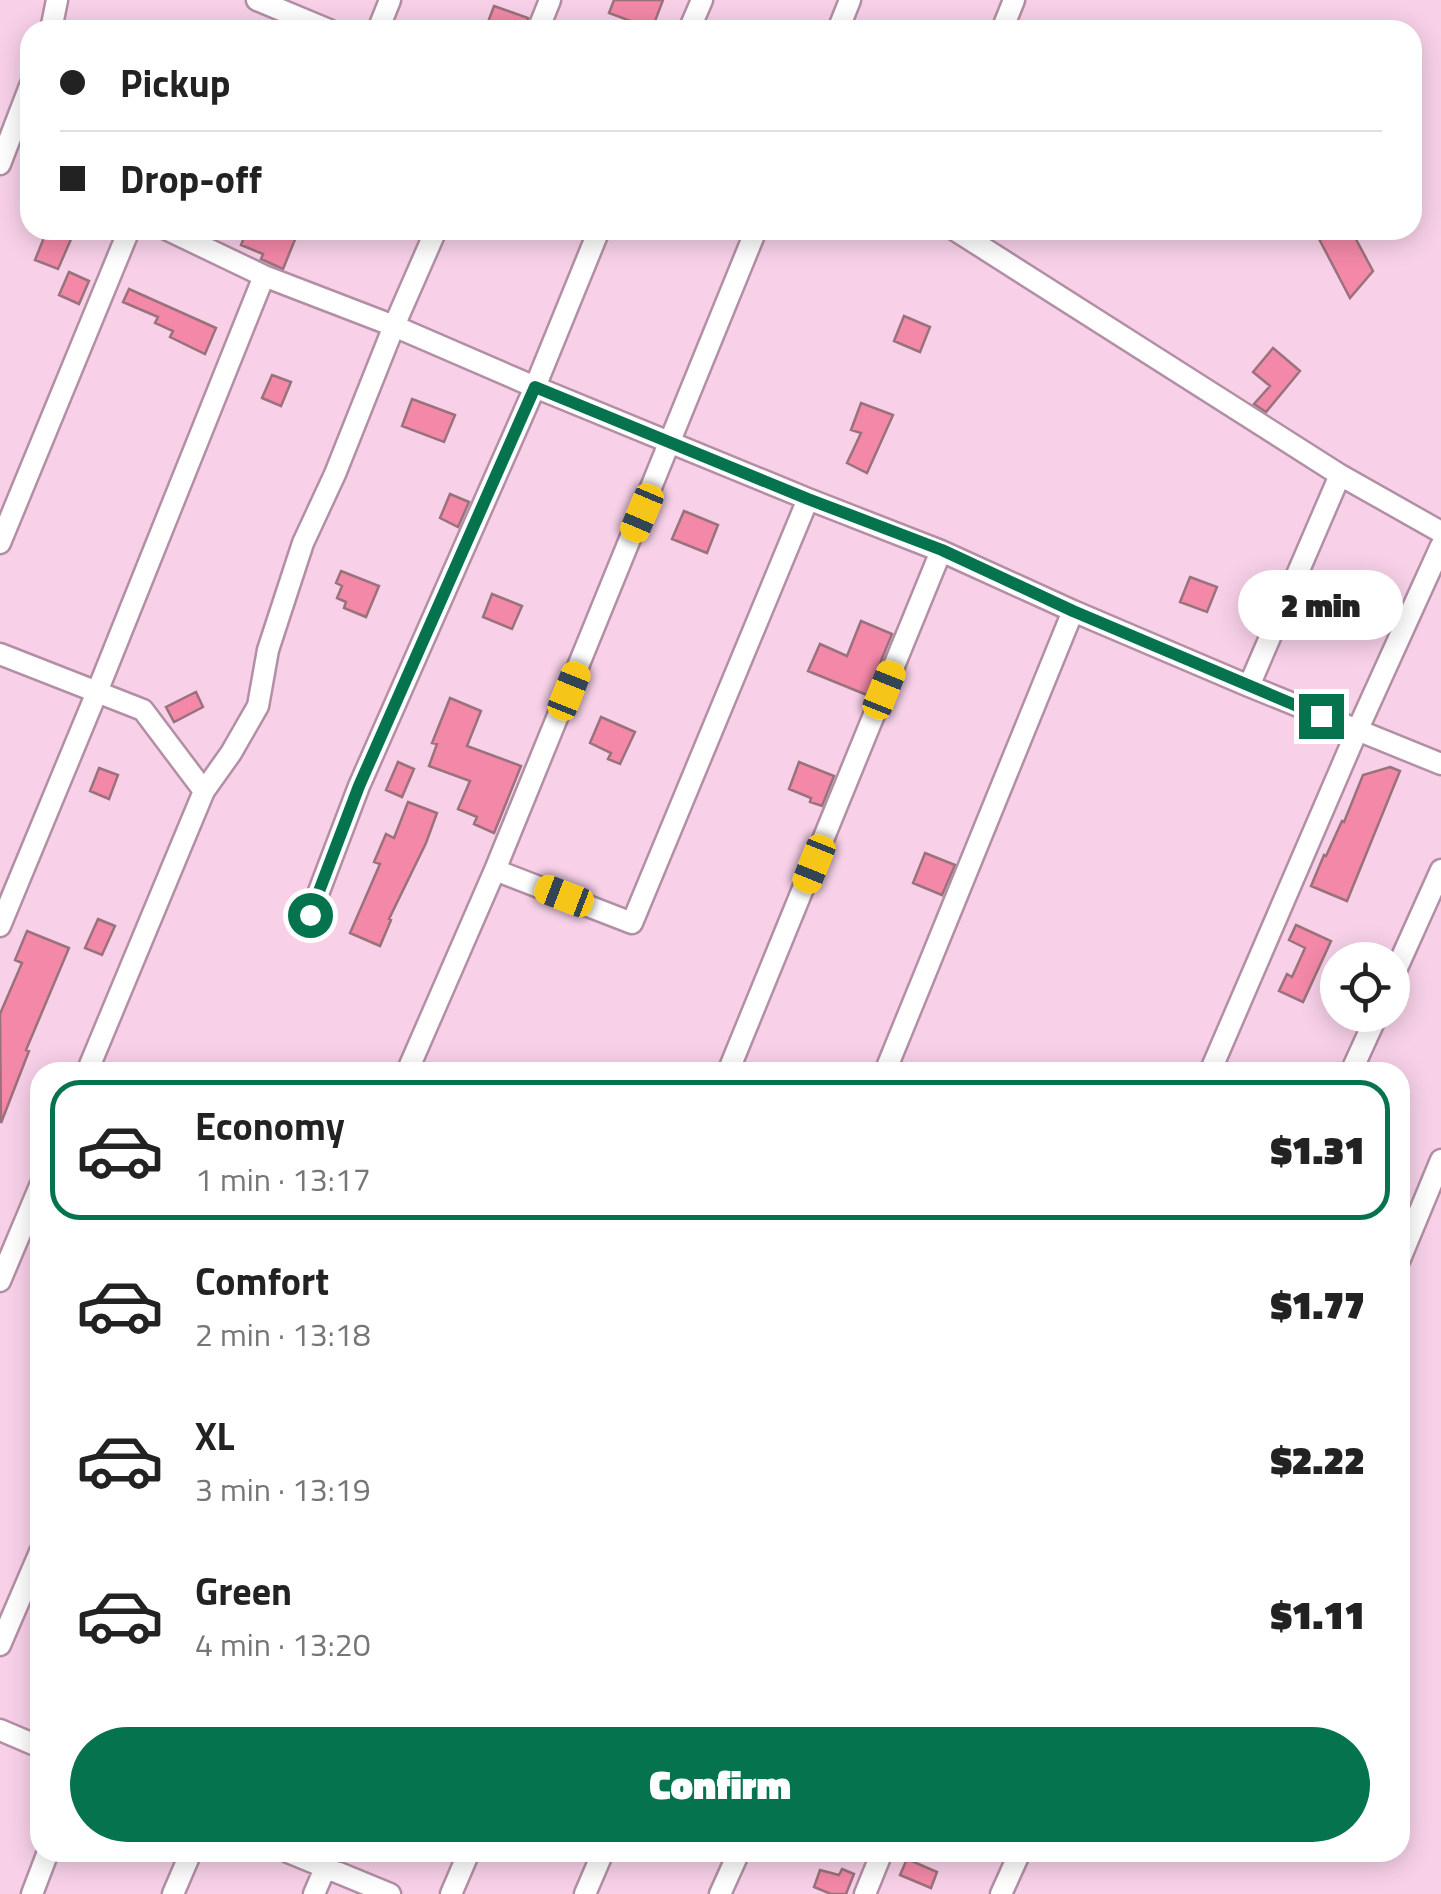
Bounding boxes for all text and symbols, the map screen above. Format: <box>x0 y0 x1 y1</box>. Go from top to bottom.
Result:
text: Pickup <box>120 54 230 112</box>
text: Drop-off <box>120 150 262 208</box>
car <box>616 480 668 546</box>
callout: 2 min <box>1238 571 1404 641</box>
text: 2 min <box>1281 581 1360 629</box>
car <box>859 657 909 723</box>
car <box>544 658 594 724</box>
route end <box>1299 694 1344 739</box>
car <box>789 831 839 897</box>
car <box>531 871 597 921</box>
route start <box>288 893 333 938</box>
map controls <box>1320 942 1410 1032</box>
button: locate <box>1320 942 1410 1032</box>
text: Economy <box>195 1097 345 1155</box>
icon: car <box>75 1105 165 1195</box>
text: $1.31 <box>1271 1121 1365 1179</box>
text: 1 min · 13:17 <box>195 1155 371 1203</box>
text: Comfort <box>195 1252 329 1310</box>
icon: car <box>75 1260 165 1350</box>
text: $1.77 <box>1271 1276 1365 1334</box>
text: 2 min · 13:18 <box>195 1310 371 1358</box>
text: XL <box>195 1407 235 1465</box>
icon: car <box>75 1415 165 1505</box>
text: $2.22 <box>1271 1431 1365 1489</box>
text: 3 min · 13:19 <box>195 1465 371 1513</box>
text: Green <box>195 1562 292 1620</box>
icon: car <box>75 1570 165 1660</box>
text: $1.11 <box>1271 1586 1365 1644</box>
text: 4 min · 13:20 <box>195 1620 371 1668</box>
button: Confirm <box>70 1727 1370 1842</box>

